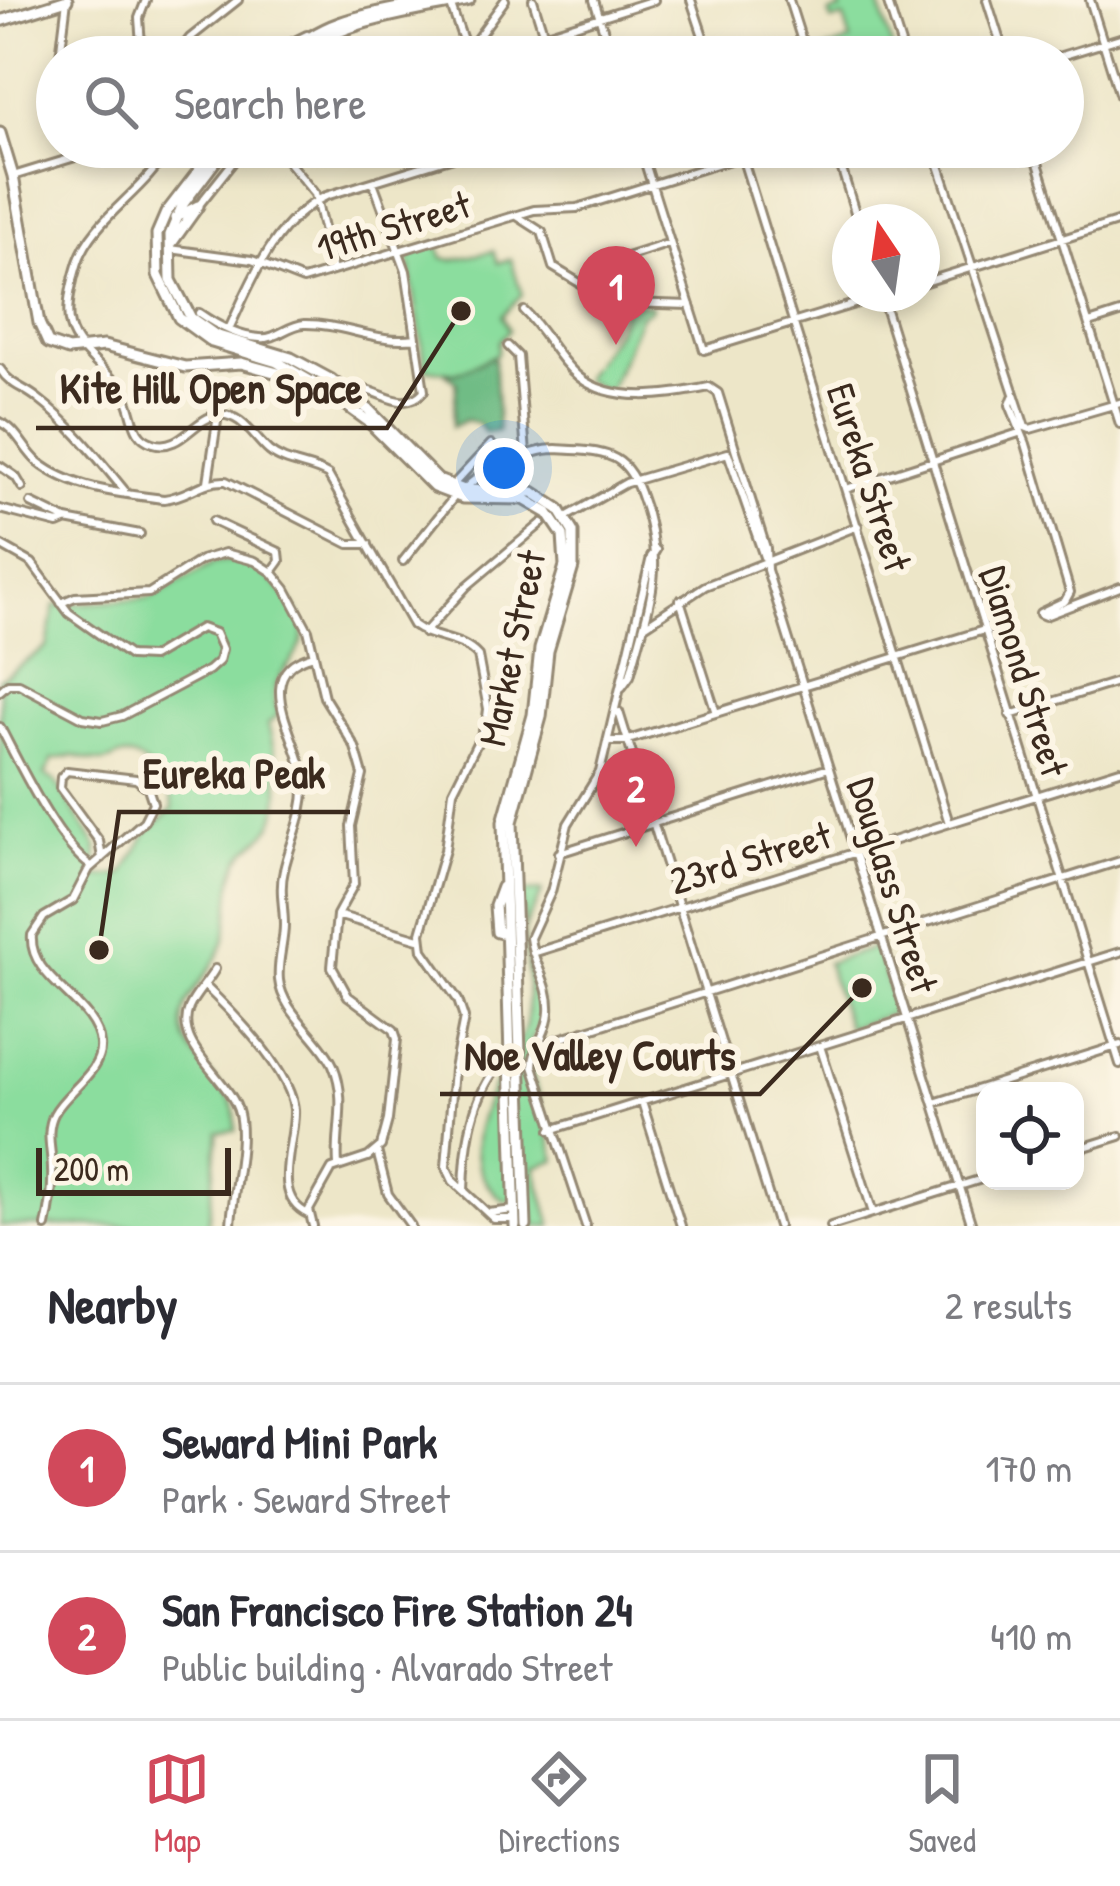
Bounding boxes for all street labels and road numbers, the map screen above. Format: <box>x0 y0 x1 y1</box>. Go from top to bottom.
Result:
street label: 19th Street <box>310 176 477 273</box>
street label: Eureka Street <box>815 376 925 578</box>
street label: Market Street <box>464 545 558 751</box>
street label: Diamond Street <box>968 559 1082 783</box>
street label: Douglass Street <box>836 771 952 1000</box>
street label: 23rd Street <box>663 807 838 907</box>

